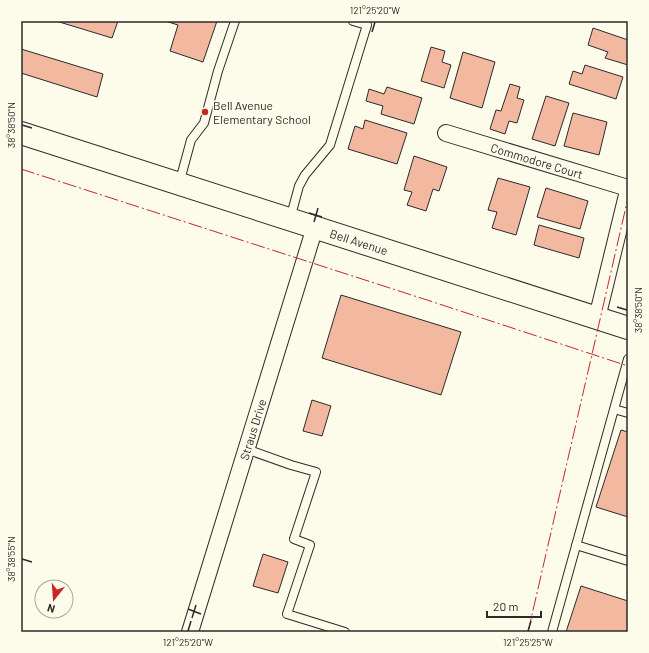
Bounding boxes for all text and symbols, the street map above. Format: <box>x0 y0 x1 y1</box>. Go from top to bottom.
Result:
text: 121°25'20"W <box>350 4 400 16</box>
place label: Bell Avenue Elementary School <box>213 98 311 126</box>
text: 38°38'50"N <box>5 102 17 148</box>
marker: Bell Avenue Elementary School <box>200 107 210 117</box>
street label: Commodore Court <box>489 140 585 181</box>
street label: Bell Avenue <box>328 226 390 257</box>
text: 38°38'50"N <box>632 287 644 333</box>
street label: Straus Drive <box>237 397 269 462</box>
text: 38°38'55"N <box>5 536 17 582</box>
north arrow <box>34 579 74 619</box>
scale bar <box>487 593 541 619</box>
text: 20 m <box>493 599 519 613</box>
text: N <box>46 602 56 616</box>
text: 121°25'20"W <box>163 636 213 648</box>
text: 121°25'25"W <box>503 636 553 648</box>

